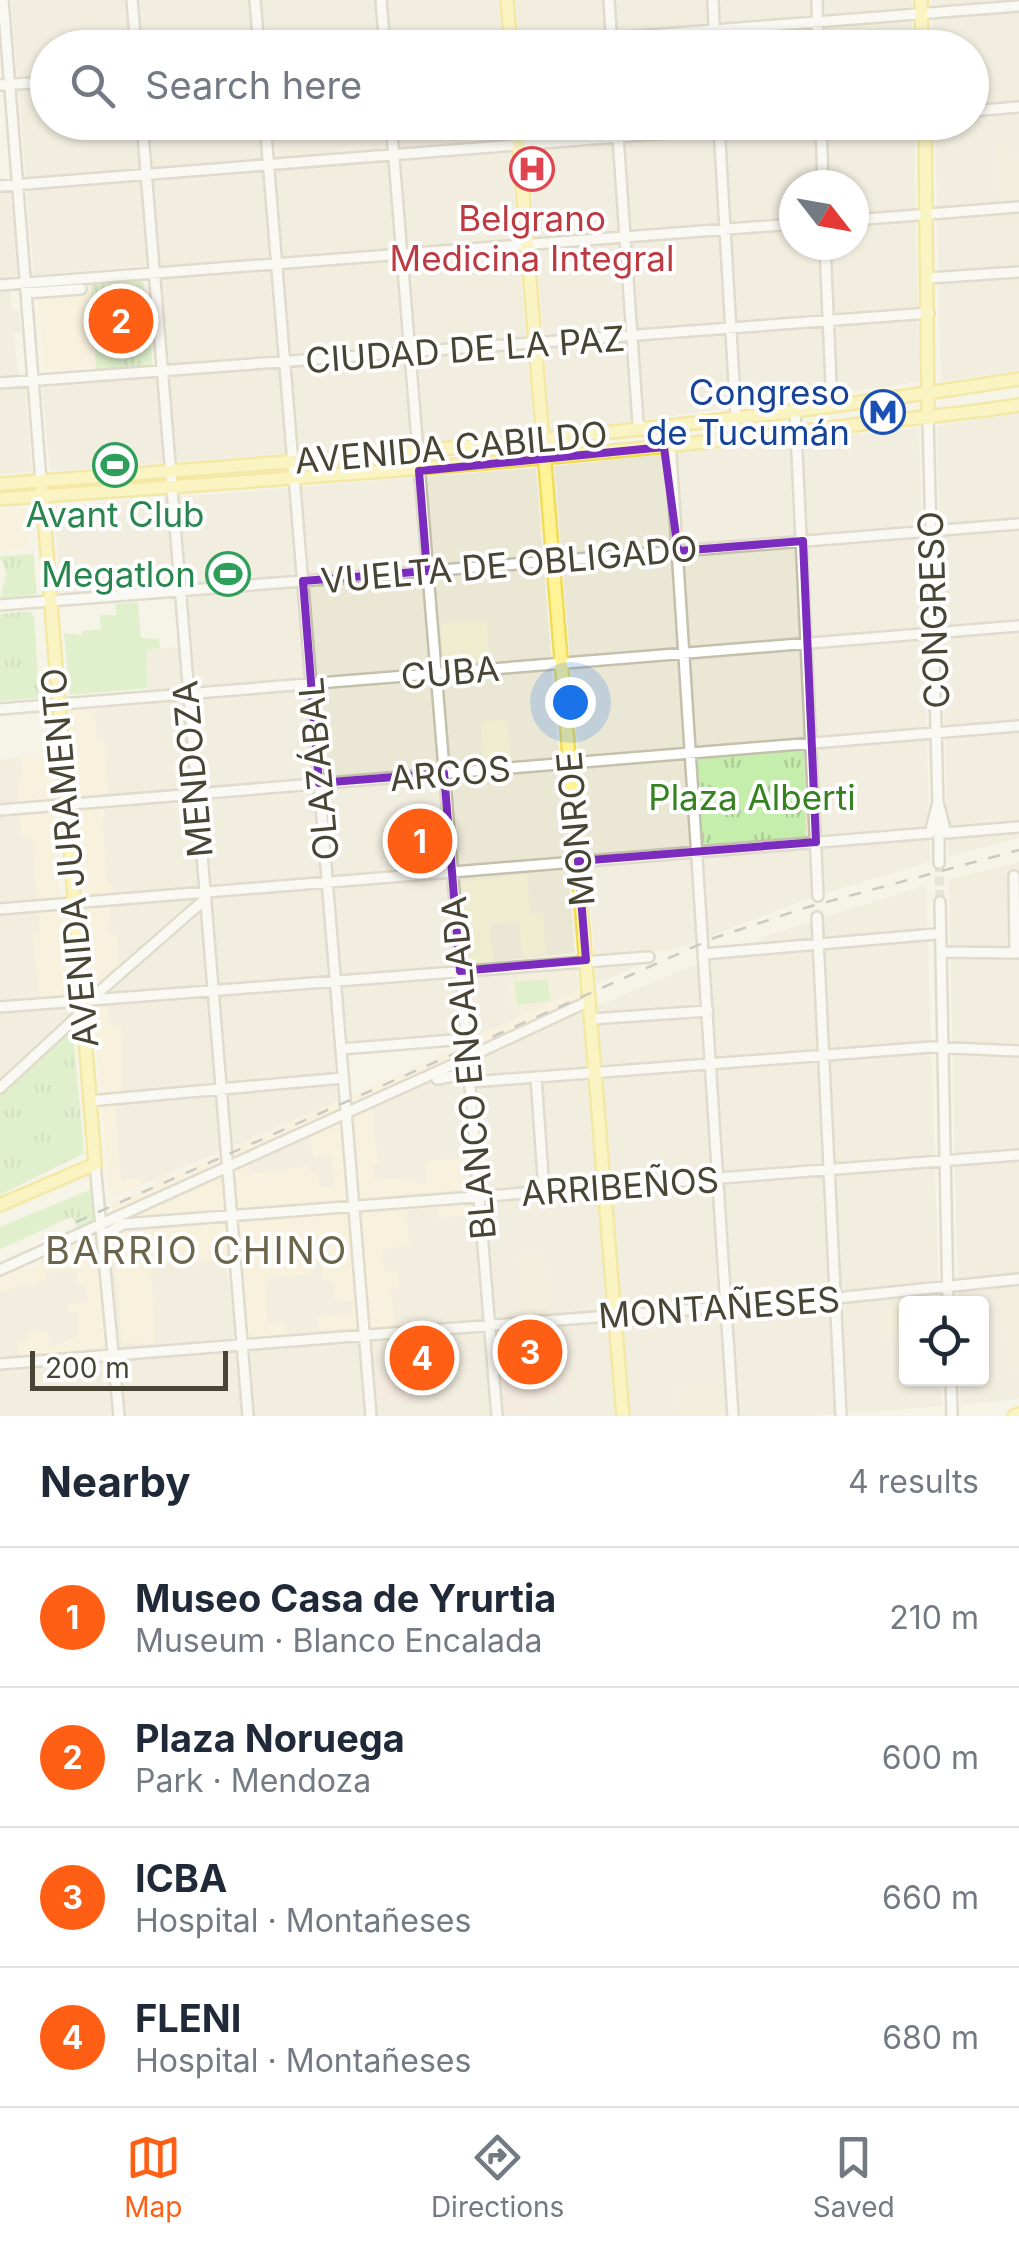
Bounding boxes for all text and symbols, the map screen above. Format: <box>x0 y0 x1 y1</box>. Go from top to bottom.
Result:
search box <box>30 30 989 140</box>
icon: search <box>65 58 120 113</box>
text: Search here <box>145 62 362 108</box>
hospital icon: Belgrano Medicina Integral <box>509 146 555 192</box>
north arrow <box>779 170 869 260</box>
place label: Belgrano Medicina Integral <box>390 197 674 279</box>
pin: 2 <box>88 284 154 358</box>
street label: CIUDAD DE LA PAZ <box>304 317 626 381</box>
place label: Congreso de Tucumán <box>646 371 850 453</box>
metro station icon: Congreso de Tucumán <box>860 389 906 435</box>
street label: AVENIDA CABILDO <box>293 412 609 482</box>
sports icon: Avant Club <box>92 442 138 488</box>
place label: Avant Club <box>25 493 205 535</box>
street label: CONGRESO <box>909 511 957 709</box>
street label: VUELTA DE OBLIGADO <box>319 527 699 601</box>
sports icon: Megatlon <box>205 551 251 597</box>
place label: Megatlon <box>41 553 196 595</box>
street label: CUBA <box>399 647 501 697</box>
street label: AVENIDA JURAMENTO <box>31 666 107 1050</box>
street label: OLAZÁBAL <box>289 676 347 862</box>
your location <box>545 677 596 728</box>
street label: MENDOZA <box>163 679 221 859</box>
street label: ARCOS <box>388 747 512 799</box>
street label: MONROE <box>547 750 603 908</box>
park label: Plaza Alberti <box>648 776 856 818</box>
pin: 1 <box>388 804 452 878</box>
street label: BLANCO ENCALADA <box>432 895 504 1241</box>
street label: ARRIBEÑOS <box>520 1158 720 1214</box>
district label: BARRIO CHINO <box>45 1227 349 1273</box>
street label: MONTAÑESES <box>597 1278 841 1336</box>
map controls <box>899 1296 989 1386</box>
button: locate <box>899 1296 989 1386</box>
pin: 3 <box>498 1314 562 1390</box>
pin: 4 <box>390 1320 454 1396</box>
scale bar <box>30 1346 228 1390</box>
text: 200 m <box>45 1351 130 1385</box>
text: Nearby <box>40 1456 191 1507</box>
text: 4 results <box>848 1462 979 1501</box>
text: Museo Casa de Yrurtia <box>135 1575 556 1621</box>
text: 1 <box>66 1598 79 1637</box>
text: 210 m <box>889 1598 979 1637</box>
text: Museum · Blanco Encalada <box>135 1621 543 1660</box>
text: Plaza Noruega <box>135 1715 405 1761</box>
text: 2 <box>62 1738 83 1777</box>
text: 600 m <box>882 1738 979 1777</box>
text: Park · Mendoza <box>135 1761 371 1800</box>
text: ICBA <box>135 1855 227 1901</box>
text: 3 <box>62 1878 83 1917</box>
text: 660 m <box>882 1878 979 1917</box>
text: Hospital · Montañeses <box>135 1901 471 1940</box>
text: FLENI <box>135 1995 242 2041</box>
text: 4 <box>62 2018 83 2057</box>
text: 680 m <box>882 2018 979 2057</box>
text: Hospital · Montañeses <box>135 2041 471 2080</box>
tab: Map <box>124 2130 182 2224</box>
tab: Directions <box>431 2130 564 2224</box>
tab: Saved <box>813 2130 895 2224</box>

